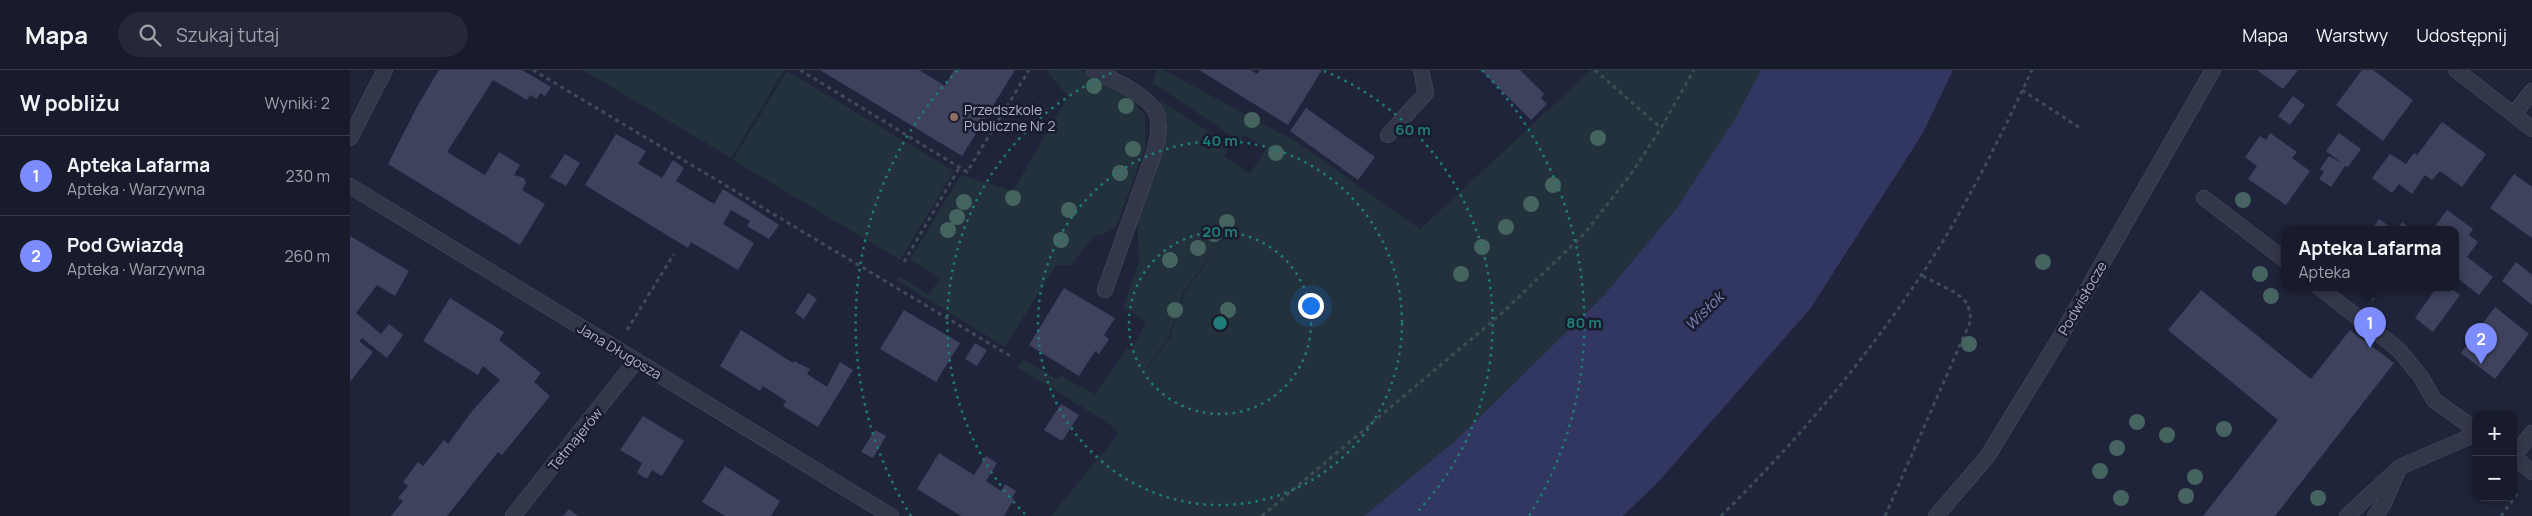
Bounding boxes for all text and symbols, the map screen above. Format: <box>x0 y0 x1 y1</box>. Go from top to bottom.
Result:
search box <box>118 12 468 57</box>
text: Mapa <box>25 18 88 51</box>
icon: search <box>136 21 164 49</box>
text: Szukaj tutaj <box>176 22 279 48</box>
text: Mapa <box>2242 23 2288 47</box>
text: Warstwy <box>2316 23 2388 47</box>
text: Udostępnij <box>2416 23 2507 47</box>
text: W pobliżu <box>20 89 120 117</box>
text: Wyniki: 2 <box>265 92 330 114</box>
place label: Przedszkole Publiczne Nr 2 <box>964 100 1055 135</box>
marker: Przedszkole Publiczne Nr 2 <box>948 111 960 123</box>
text: 60 m <box>1395 119 1431 140</box>
text: 40 m <box>1202 130 1238 151</box>
text: Apteka Lafarma <box>67 152 210 178</box>
text: 1 <box>32 165 40 187</box>
text: 230 m <box>286 165 330 187</box>
text: Apteka · Warzywna <box>67 178 205 200</box>
text: 20 m <box>1202 221 1238 242</box>
popup <box>2281 226 2459 291</box>
text: Pod Gwiazdą <box>67 232 184 258</box>
text: Apteka Lafarma <box>2298 235 2442 261</box>
text: 2 <box>31 245 41 267</box>
text: 260 m <box>284 245 330 267</box>
text: Apteka · Warzywna <box>67 258 205 280</box>
street label: Podwisłocze <box>2053 258 2111 338</box>
text: Apteka <box>2298 261 2350 283</box>
water label: Wisłok <box>1680 285 1730 335</box>
your location <box>1298 293 1324 319</box>
pin: 1 <box>2354 307 2386 348</box>
text: 80 m <box>1566 312 1602 333</box>
centre of rings <box>1211 314 1229 332</box>
street label: Jana Długosza <box>574 318 666 384</box>
pin: 2 <box>2465 323 2497 364</box>
street label: Tetmajerów <box>544 403 606 475</box>
map controls <box>2472 411 2517 501</box>
button: + <box>2472 411 2517 456</box>
button: − <box>2472 456 2517 501</box>

